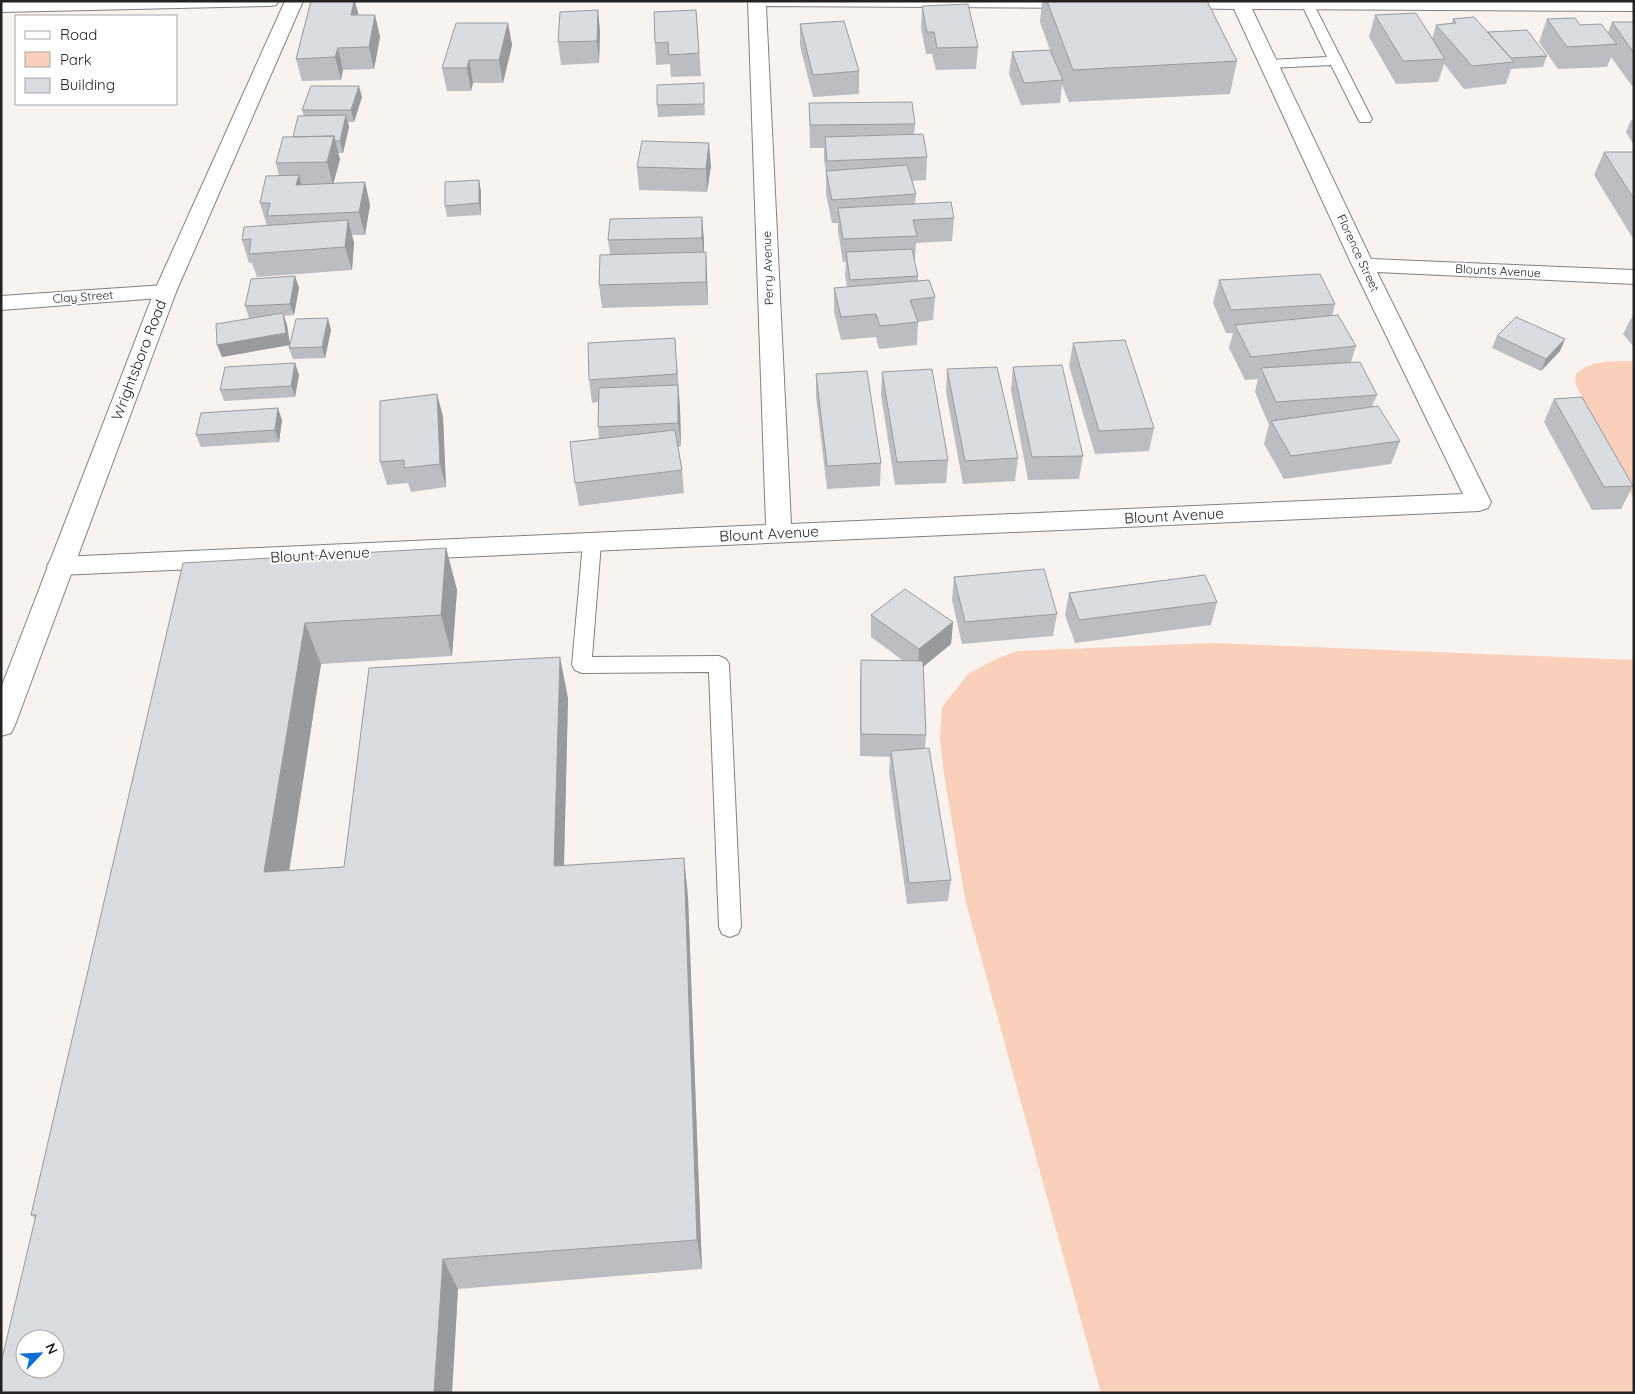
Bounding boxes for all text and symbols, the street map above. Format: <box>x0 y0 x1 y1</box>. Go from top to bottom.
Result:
legend <box>15 15 178 105</box>
text: Road <box>60 25 97 44</box>
text: Park <box>60 50 92 69</box>
text: Building <box>60 75 115 94</box>
street label: Florence Street <box>1334 212 1383 294</box>
street label: Perry Avenue <box>759 230 776 305</box>
street label: Blounts Avenue <box>1455 261 1541 280</box>
street label: Clay Street <box>52 287 114 306</box>
street label: Wrightsboro Road <box>107 297 170 423</box>
street label: Blount Avenue <box>1124 503 1224 528</box>
street label: Blount Avenue <box>719 521 819 546</box>
street label: Blount Avenue <box>270 542 370 567</box>
north arrow <box>15 1329 65 1379</box>
text: N <box>41 1340 62 1357</box>

